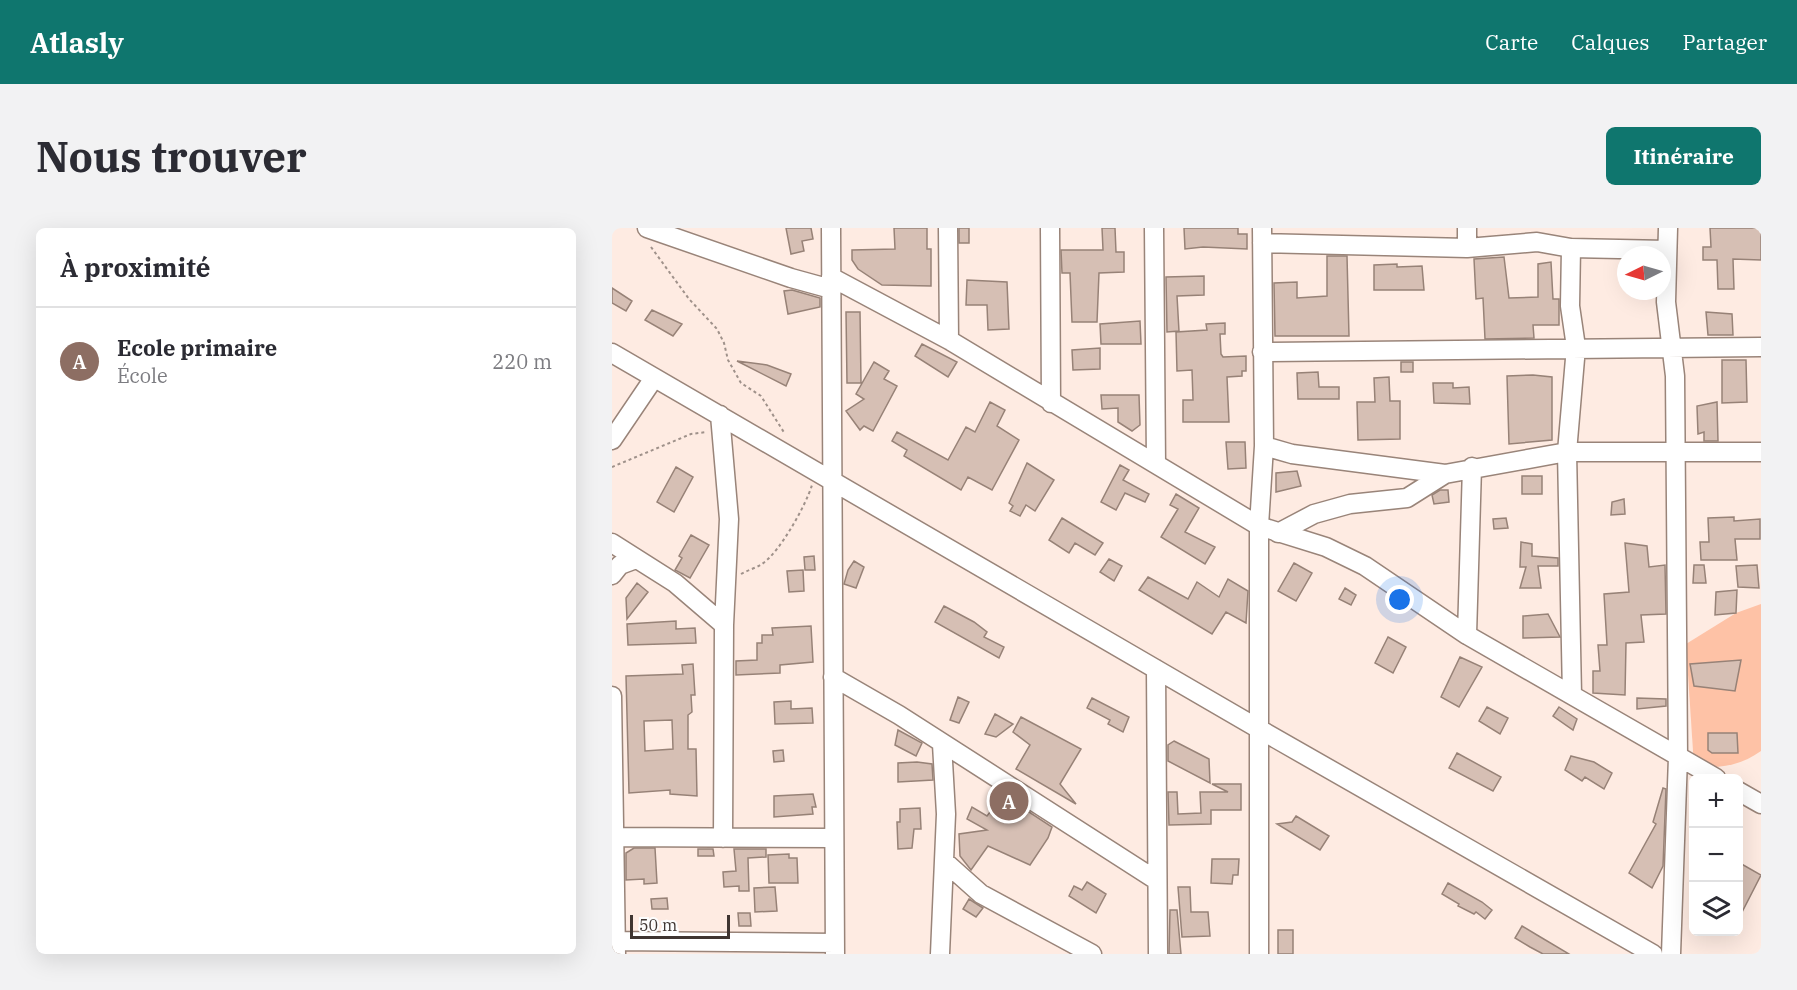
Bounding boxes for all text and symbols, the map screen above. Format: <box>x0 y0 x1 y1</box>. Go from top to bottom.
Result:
text: Atlasly <box>30 24 124 61</box>
text: Carte <box>1485 28 1538 56</box>
text: Calques <box>1571 28 1650 56</box>
text: Partager <box>1683 28 1767 56</box>
button: Itinéraire <box>1606 127 1761 185</box>
text: Nous trouver <box>36 129 307 184</box>
north arrow <box>1617 246 1671 300</box>
text: À proximité <box>60 250 211 284</box>
text: Ecole primaire <box>117 333 277 362</box>
text: A <box>73 348 86 375</box>
text: 220 m <box>492 348 552 375</box>
text: École <box>117 362 168 389</box>
your location <box>1385 585 1414 614</box>
map controls <box>1689 774 1743 936</box>
button: + <box>1689 774 1743 828</box>
pin: A <box>990 778 1028 824</box>
button: − <box>1689 828 1743 882</box>
button: layers <box>1689 882 1743 936</box>
scale bar <box>630 912 730 940</box>
text: 50 m <box>639 915 677 935</box>

